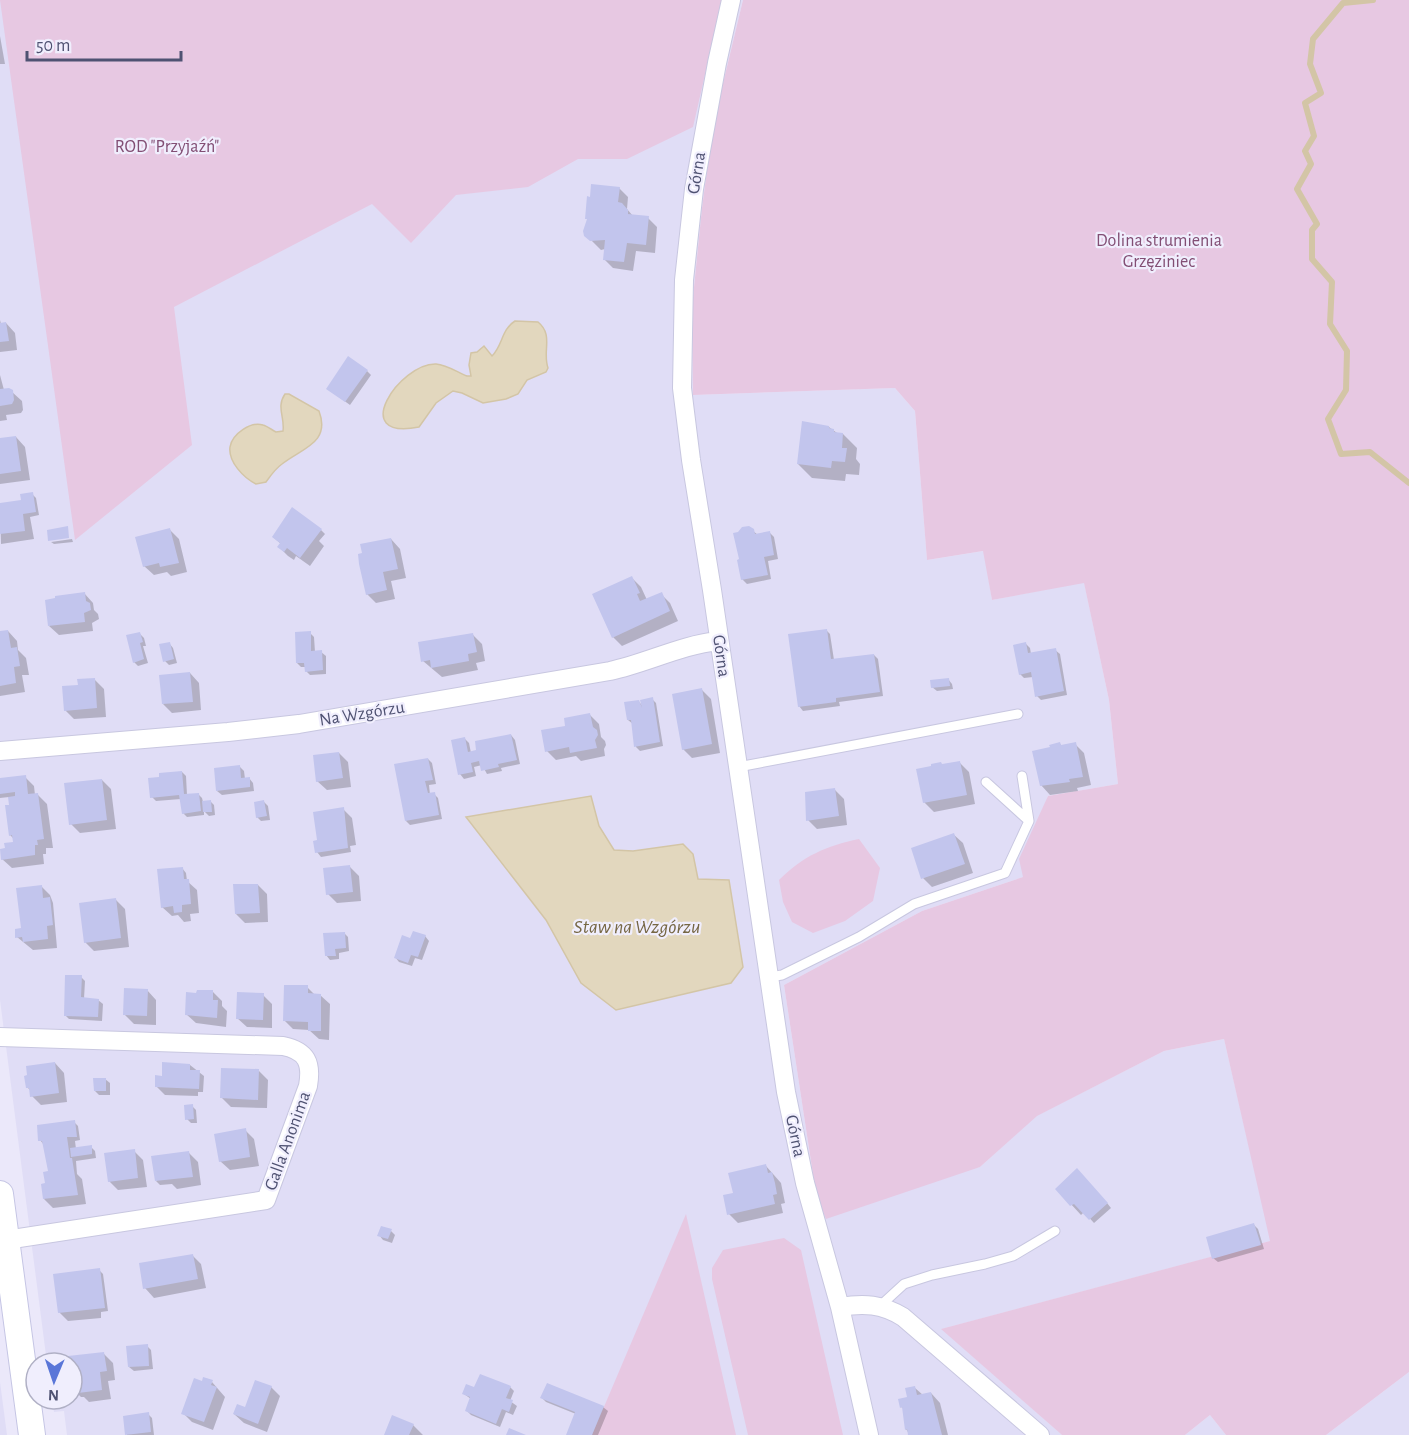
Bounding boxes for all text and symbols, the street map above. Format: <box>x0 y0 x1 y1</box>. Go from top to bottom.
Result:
scale bar <box>27 24 182 62</box>
text: 50 m <box>36 37 70 55</box>
park label: ROD "Przyjaźń" <box>115 138 219 156</box>
street label: Górna <box>685 151 709 195</box>
park label: Dolina strumienia Grzęziniec <box>1096 232 1222 271</box>
street label: Górna <box>709 634 733 678</box>
street label: Na Wzgórzu <box>318 698 406 730</box>
water label: Staw na Wzgórzu <box>574 917 700 937</box>
street label: Galla Anonima <box>262 1089 314 1193</box>
street label: Górna <box>782 1113 808 1159</box>
north arrow <box>24 1351 84 1411</box>
text: N <box>48 1387 59 1403</box>

